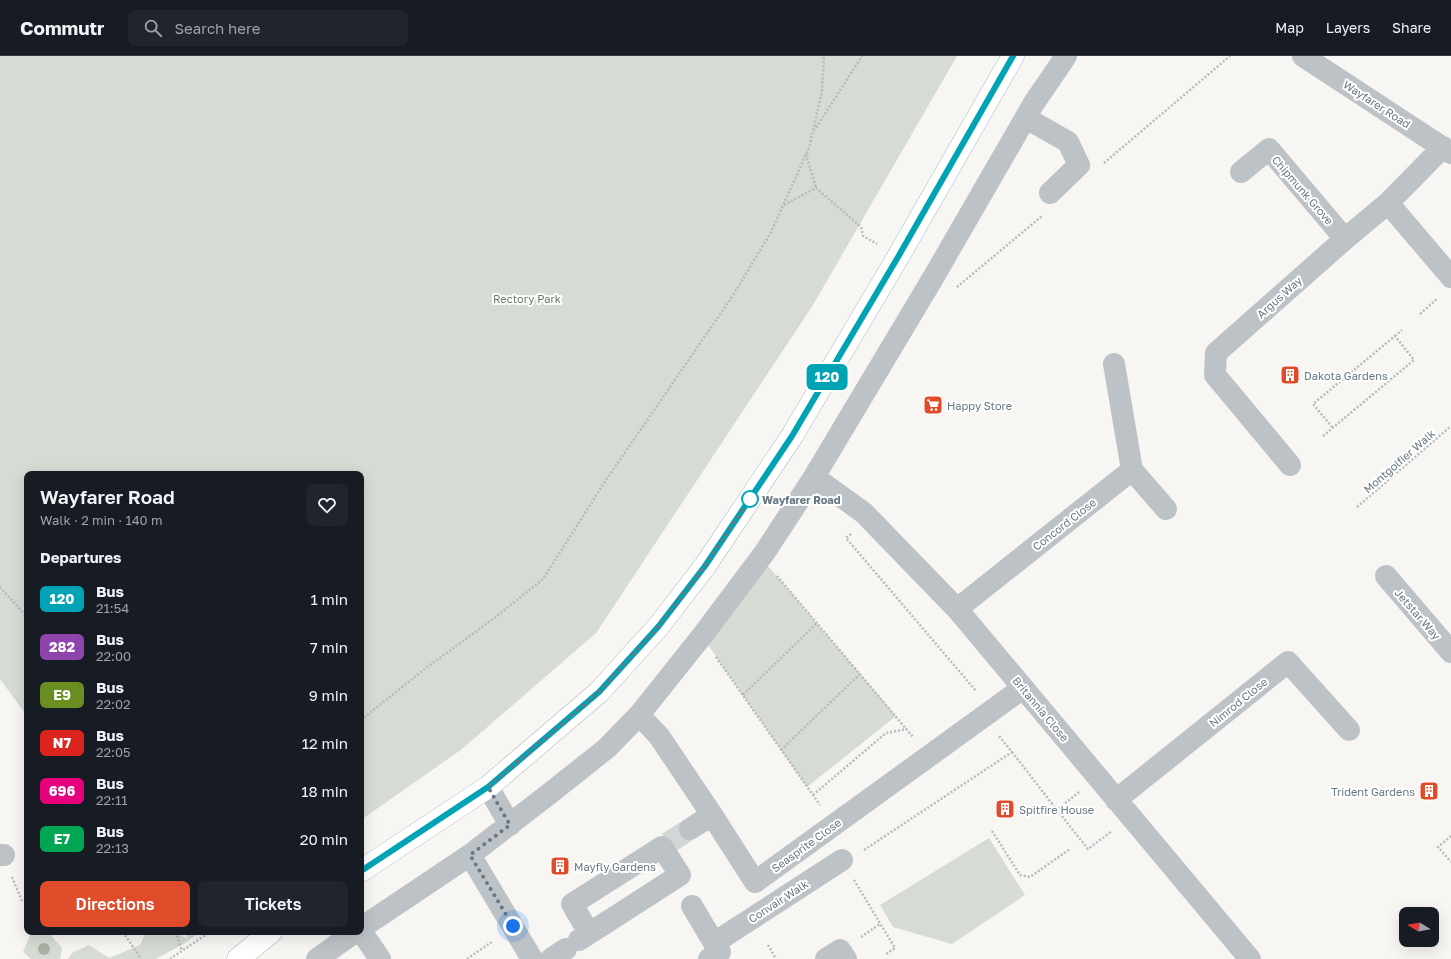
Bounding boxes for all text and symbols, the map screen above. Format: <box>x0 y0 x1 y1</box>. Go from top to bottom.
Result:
search box <box>128 10 408 46</box>
text: Commutr <box>20 16 104 39</box>
icon: search <box>142 17 164 39</box>
text: Search here <box>174 19 260 37</box>
text: Map <box>1275 19 1304 36</box>
text: Layers <box>1326 19 1370 36</box>
text: Share <box>1392 19 1431 36</box>
street label: Wayfarer Road <box>1341 78 1413 130</box>
street label: Chipmunk Grove <box>1270 153 1336 227</box>
street label: Argus Way <box>1254 273 1304 321</box>
park label: Rectory Park <box>493 292 561 305</box>
line badge: 120 <box>804 364 850 390</box>
building icon: Dakota Gardens <box>1279 364 1301 386</box>
text: 120 <box>815 368 839 385</box>
place label: Dakota Gardens <box>1304 369 1388 382</box>
supermarket icon: Happy Store <box>922 394 944 416</box>
place label: Happy Store <box>947 399 1012 412</box>
street label: Montgolfier Walk <box>1361 426 1437 496</box>
button: heart <box>306 484 348 526</box>
text: Wayfarer Road <box>40 485 175 508</box>
marker: Wayfarer Road <box>741 490 759 508</box>
place label: Wayfarer Road <box>762 493 841 506</box>
street label: Concord Close <box>1030 495 1098 553</box>
text: Walk · 2 min · 140 m <box>40 512 162 528</box>
text: Departures <box>40 548 121 566</box>
text: Bus <box>96 582 124 600</box>
street label: Jetstar Way <box>1393 586 1443 642</box>
text: 120 <box>50 590 74 607</box>
text: 1 min <box>310 590 348 608</box>
text: 21:54 <box>96 600 129 616</box>
text: Bus <box>96 630 124 648</box>
text: 282 <box>49 638 75 655</box>
text: 7 min <box>310 638 348 656</box>
text: 22:00 <box>96 648 131 664</box>
street label: Britannia Close <box>1010 674 1072 744</box>
street label: Nimrod Close <box>1206 675 1270 729</box>
text: Bus <box>96 678 124 696</box>
text: E9 <box>53 686 71 703</box>
text: 9 min <box>309 686 348 704</box>
text: 22:02 <box>96 696 131 712</box>
text: Bus <box>96 726 124 744</box>
text: N7 <box>53 734 71 751</box>
text: 12 min <box>302 734 348 752</box>
text: 22:05 <box>96 744 131 760</box>
text: Bus <box>96 774 124 792</box>
building icon: Trident Gardens <box>1418 780 1440 802</box>
text: 696 <box>49 782 75 799</box>
text: 18 min <box>301 782 348 800</box>
place label: Trident Gardens <box>1331 785 1415 798</box>
text: 22:11 <box>96 792 128 808</box>
building icon: Spitfire House <box>994 798 1016 820</box>
place label: Spitfire House <box>1019 803 1094 816</box>
street label: Seasprite Close <box>769 815 843 875</box>
text: Bus <box>96 822 124 840</box>
text: E7 <box>54 830 70 847</box>
text: 20 min <box>300 830 348 848</box>
text: 22:13 <box>96 840 129 856</box>
building icon: Mayfly Gardens <box>549 855 571 877</box>
place label: Mayfly Gardens <box>574 860 656 873</box>
street label: Convair Walk <box>746 877 810 925</box>
button: Directions <box>40 881 190 927</box>
button: Tickets <box>198 881 348 927</box>
north arrow <box>1399 907 1439 947</box>
map controls <box>1399 907 1439 947</box>
your location <box>503 916 523 936</box>

